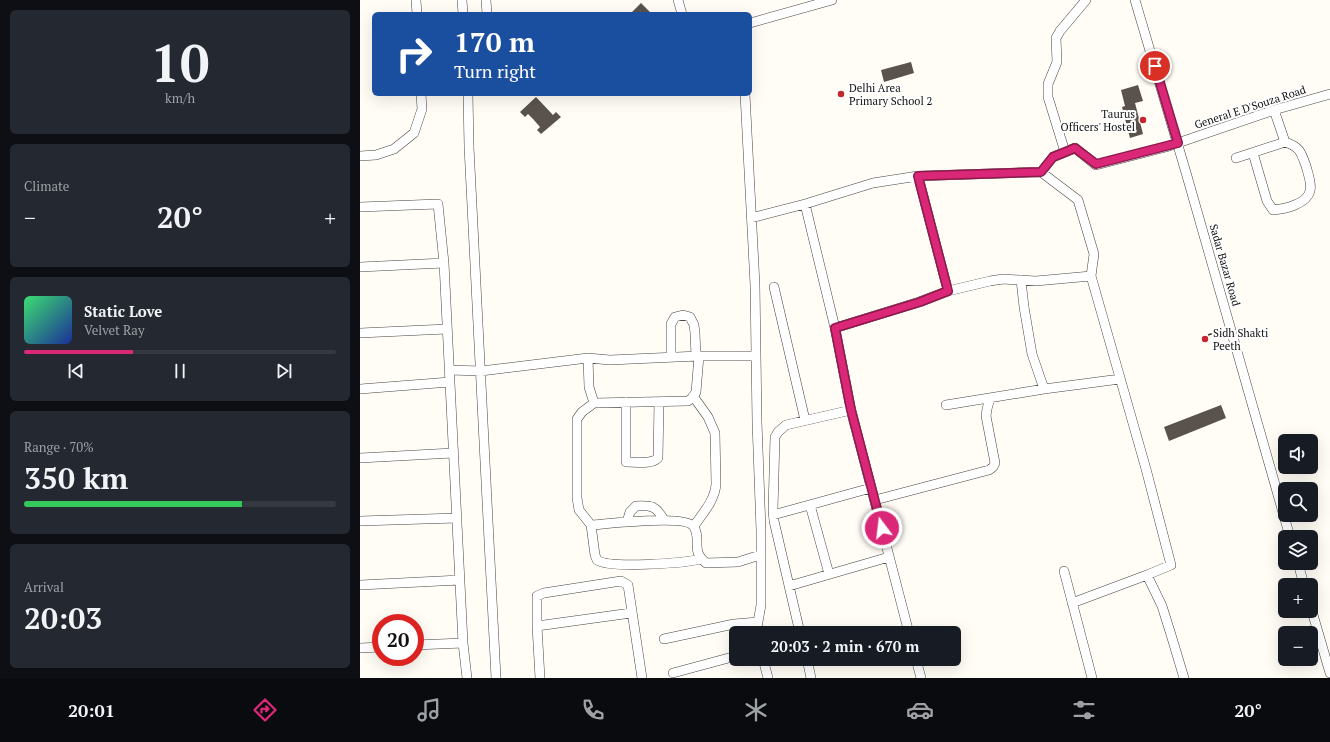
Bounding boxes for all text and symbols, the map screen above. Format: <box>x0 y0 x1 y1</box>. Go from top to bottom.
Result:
text: 170 m <box>454 23 535 60</box>
text: 10 <box>151 28 209 97</box>
icon: right <box>388 28 440 80</box>
pin <box>1138 49 1172 83</box>
icon: arrive <box>1144 55 1166 77</box>
text: Turn right <box>454 59 536 83</box>
place label: Delhi Area Primary School 2 <box>849 81 932 108</box>
street label: General E D'Souza Road <box>1192 82 1308 132</box>
text: km/h <box>165 89 195 107</box>
marker: Delhi Area Primary School 2 <box>836 89 846 99</box>
place label: Taurus Officers' Hostel <box>1061 107 1135 134</box>
marker: Taurus Officers' Hostel <box>1138 115 1148 125</box>
text: Climate <box>24 177 69 195</box>
text: 20° <box>157 197 203 237</box>
text: − <box>24 203 36 232</box>
text: + <box>324 203 336 232</box>
street label: Sadar Bazar Road <box>1207 222 1243 308</box>
text: Static Love <box>84 301 162 321</box>
text: Velvet Ray <box>84 321 144 339</box>
place label: Sidh Shakti Peeth <box>1213 326 1268 353</box>
marker: Sidh Shakti Peeth <box>1200 334 1210 344</box>
icon: previous <box>65 360 87 382</box>
icon: pause <box>169 360 191 382</box>
icon: next <box>273 360 295 382</box>
map controls <box>1278 434 1318 666</box>
button: sound <box>1278 434 1318 474</box>
text: Range · 70% <box>24 438 94 456</box>
text: 350 km <box>24 458 128 498</box>
button: search <box>1278 482 1318 522</box>
position arrow <box>861 507 903 549</box>
button: layers <box>1278 530 1318 570</box>
text: Arrival <box>24 578 64 596</box>
button: + <box>1278 578 1318 618</box>
text: 20:03 <box>24 598 102 638</box>
speed limit sign: 20 <box>372 614 424 666</box>
button: − <box>1278 626 1318 666</box>
text: 20:03 · 2 min · 670 m <box>771 636 919 656</box>
icon: directions <box>251 696 279 724</box>
icon: music <box>415 696 443 724</box>
icon: phone <box>579 696 607 724</box>
icon: climate <box>742 696 770 724</box>
icon: car <box>906 696 934 724</box>
icon: filters <box>1070 696 1098 724</box>
text: 20:01 <box>68 698 115 722</box>
text: 20° <box>1234 698 1262 722</box>

